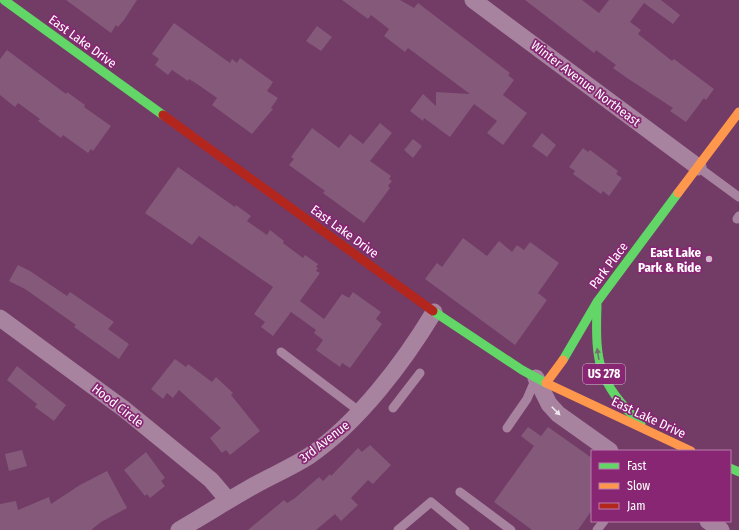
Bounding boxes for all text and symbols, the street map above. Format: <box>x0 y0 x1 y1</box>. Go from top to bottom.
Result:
street label: East Lake Drive <box>46 12 120 71</box>
street label: Winter Avenue Northeast <box>528 37 644 130</box>
street label: East Lake Drive <box>308 202 382 261</box>
street label: Park Place <box>586 239 631 291</box>
place label: East Lake Park & Ride <box>638 245 701 275</box>
marker: East Lake Park & Ride <box>704 254 714 264</box>
one-way arrow <box>595 348 601 360</box>
road number: US 278 <box>583 364 625 384</box>
street label: Hood Circle <box>89 381 146 430</box>
street label: East Lake Drive <box>609 394 688 441</box>
one-way arrow <box>551 406 561 416</box>
street label: 3rd Avenue <box>296 417 352 466</box>
legend <box>591 450 731 522</box>
text: Fast <box>627 459 646 473</box>
text: Slow <box>627 479 650 493</box>
text: Jam <box>627 499 645 513</box>

